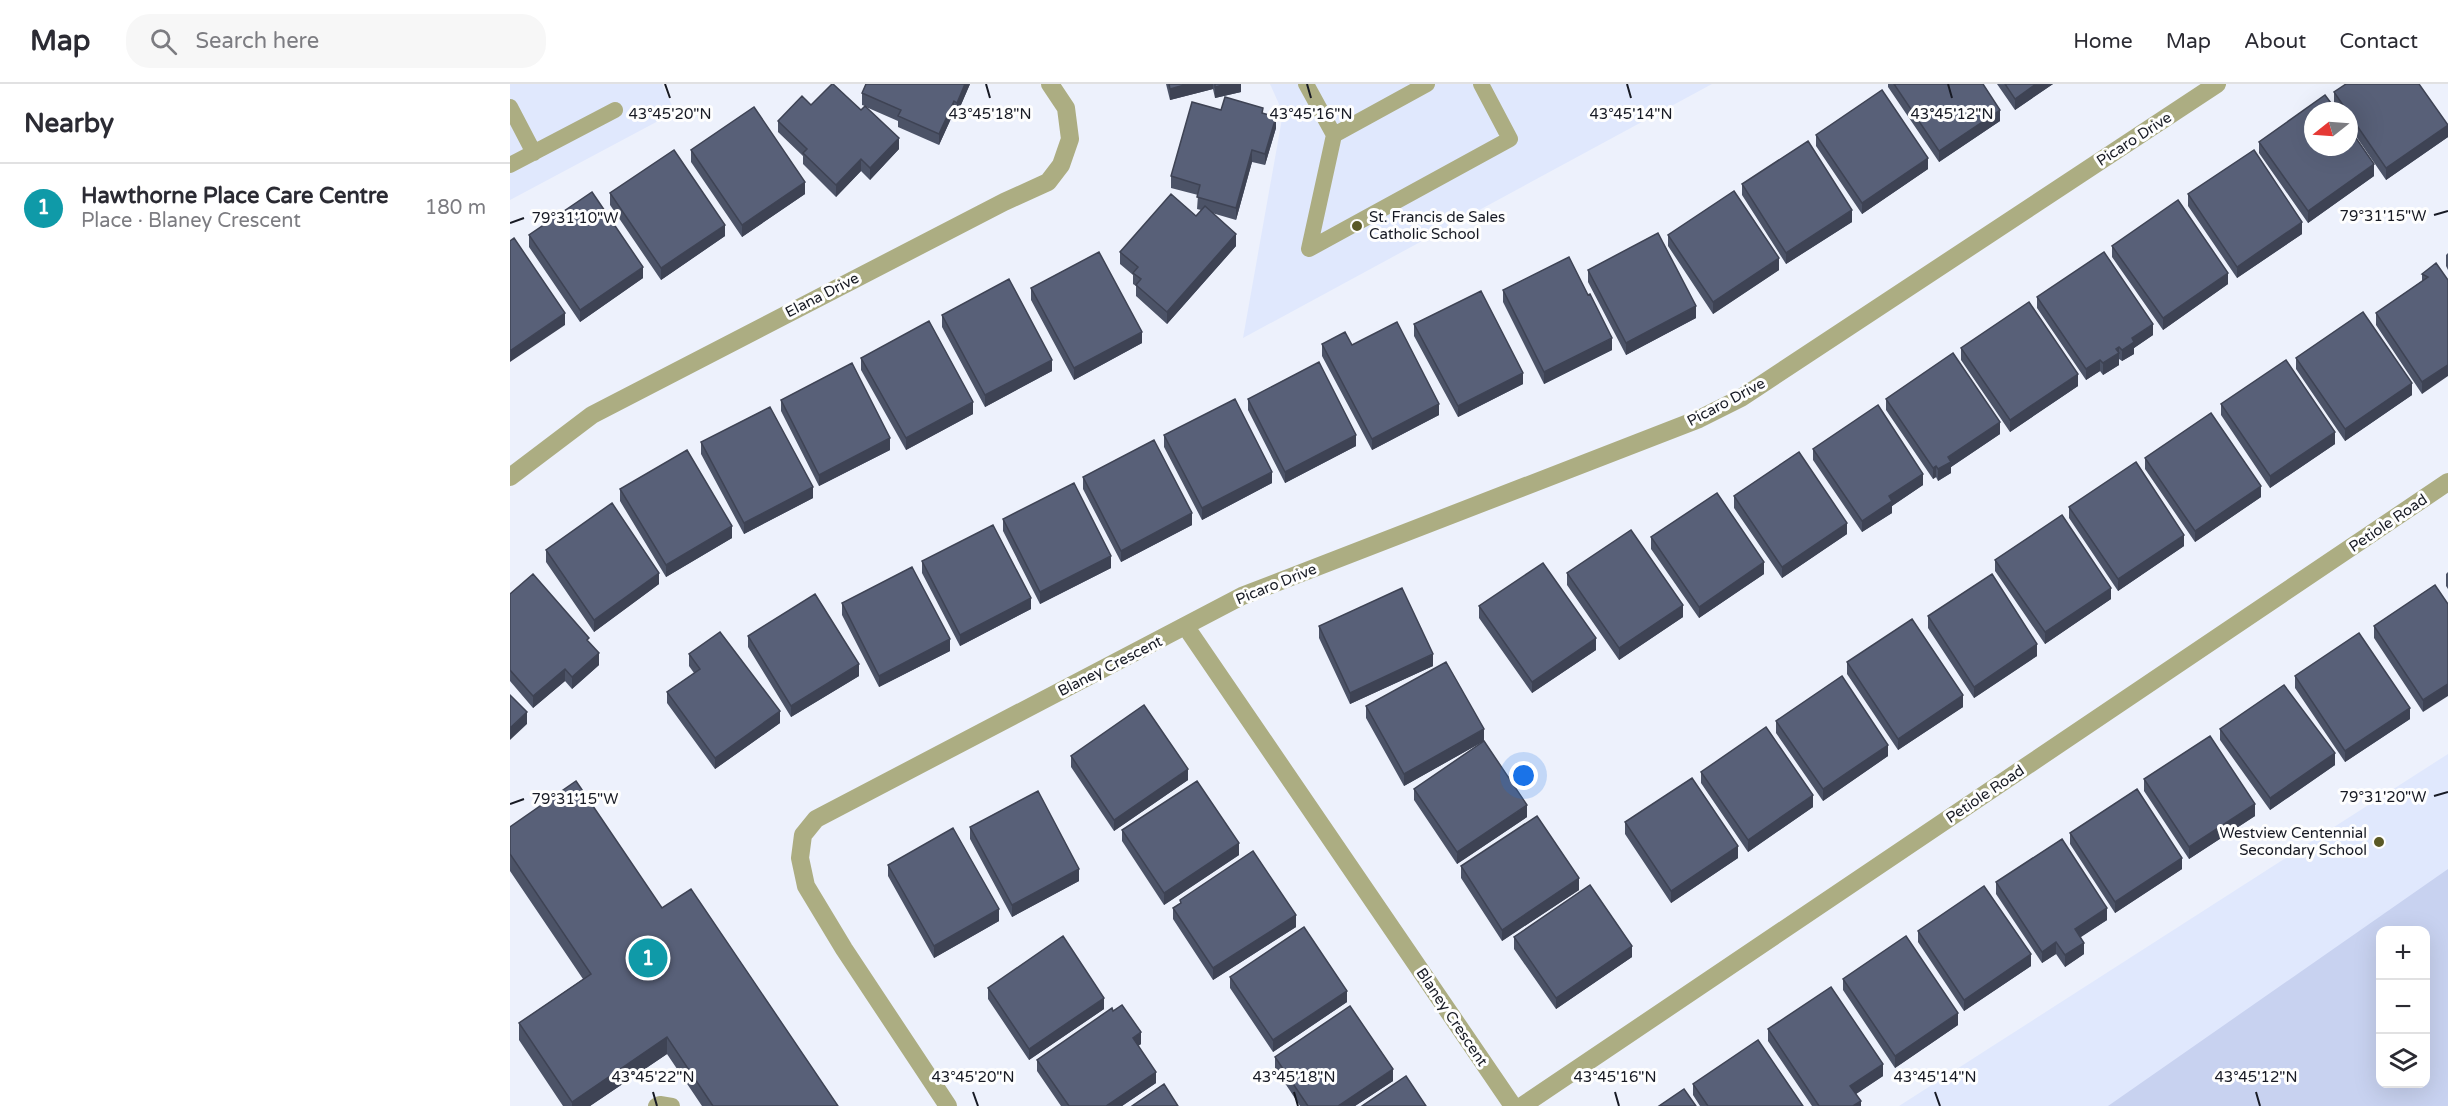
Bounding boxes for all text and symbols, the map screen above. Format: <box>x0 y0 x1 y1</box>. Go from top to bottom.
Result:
search box <box>126 14 546 68</box>
text: Map <box>30 24 90 58</box>
icon: search <box>147 25 180 58</box>
text: Search here <box>195 28 319 54</box>
text: Home <box>2073 29 2133 54</box>
text: Map <box>2166 29 2211 54</box>
text: About <box>2244 29 2306 54</box>
text: Contact <box>2339 29 2418 54</box>
north arrow <box>2304 102 2358 156</box>
text: 43°45'20"N <box>628 105 712 123</box>
text: 43°45'18"N <box>948 105 1032 123</box>
text: 43°45'16"N <box>1269 105 1353 123</box>
text: 43°45'14"N <box>1589 105 1673 123</box>
text: 43°45'12"N <box>1910 105 1994 123</box>
text: Nearby <box>24 108 114 139</box>
street label: Picaro Drive <box>2093 108 2175 170</box>
text: Hawthorne Place Care Centre <box>81 183 389 209</box>
text: 1 <box>37 196 50 220</box>
text: 180 m <box>425 196 486 220</box>
text: 79°31'15"W <box>2340 207 2426 225</box>
place label: St. Francis de Sales Catholic School <box>1369 208 1505 243</box>
text: Place · Blaney Crescent <box>81 209 301 233</box>
text: 79°31'10"W <box>532 209 618 227</box>
marker: St. Francis de Sales Catholic School <box>1350 219 1364 233</box>
street label: Elana Drive <box>782 269 862 321</box>
street label: Picaro Drive <box>1684 374 1768 430</box>
street label: Petiole Road <box>2345 490 2431 556</box>
street label: Picaro Drive <box>1233 560 1319 608</box>
street label: Blaney Crescent <box>1055 632 1165 700</box>
your location <box>1509 761 1538 790</box>
street label: Petiole Road <box>1942 761 2028 827</box>
text: 79°31'20"W <box>2340 788 2426 806</box>
text: 79°31'15"W <box>532 790 618 808</box>
place label: Westview Centennial Secondary School <box>2219 824 2367 859</box>
marker: Westview Centennial Secondary School <box>2372 835 2386 849</box>
map controls <box>2376 926 2430 1088</box>
button: + <box>2376 926 2430 980</box>
pin: 1 <box>628 936 668 980</box>
street label: Blaney Crescent <box>1412 964 1492 1070</box>
button: − <box>2376 980 2430 1034</box>
button: layers <box>2376 1034 2430 1088</box>
text: 43°45'22"N <box>611 1068 695 1086</box>
text: 43°45'20"N <box>931 1068 1015 1086</box>
text: 43°45'18"N <box>1252 1068 1336 1086</box>
text: 43°45'16"N <box>1573 1068 1657 1086</box>
text: 43°45'14"N <box>1893 1068 1977 1086</box>
text: 43°45'12"N <box>2214 1068 2298 1086</box>

